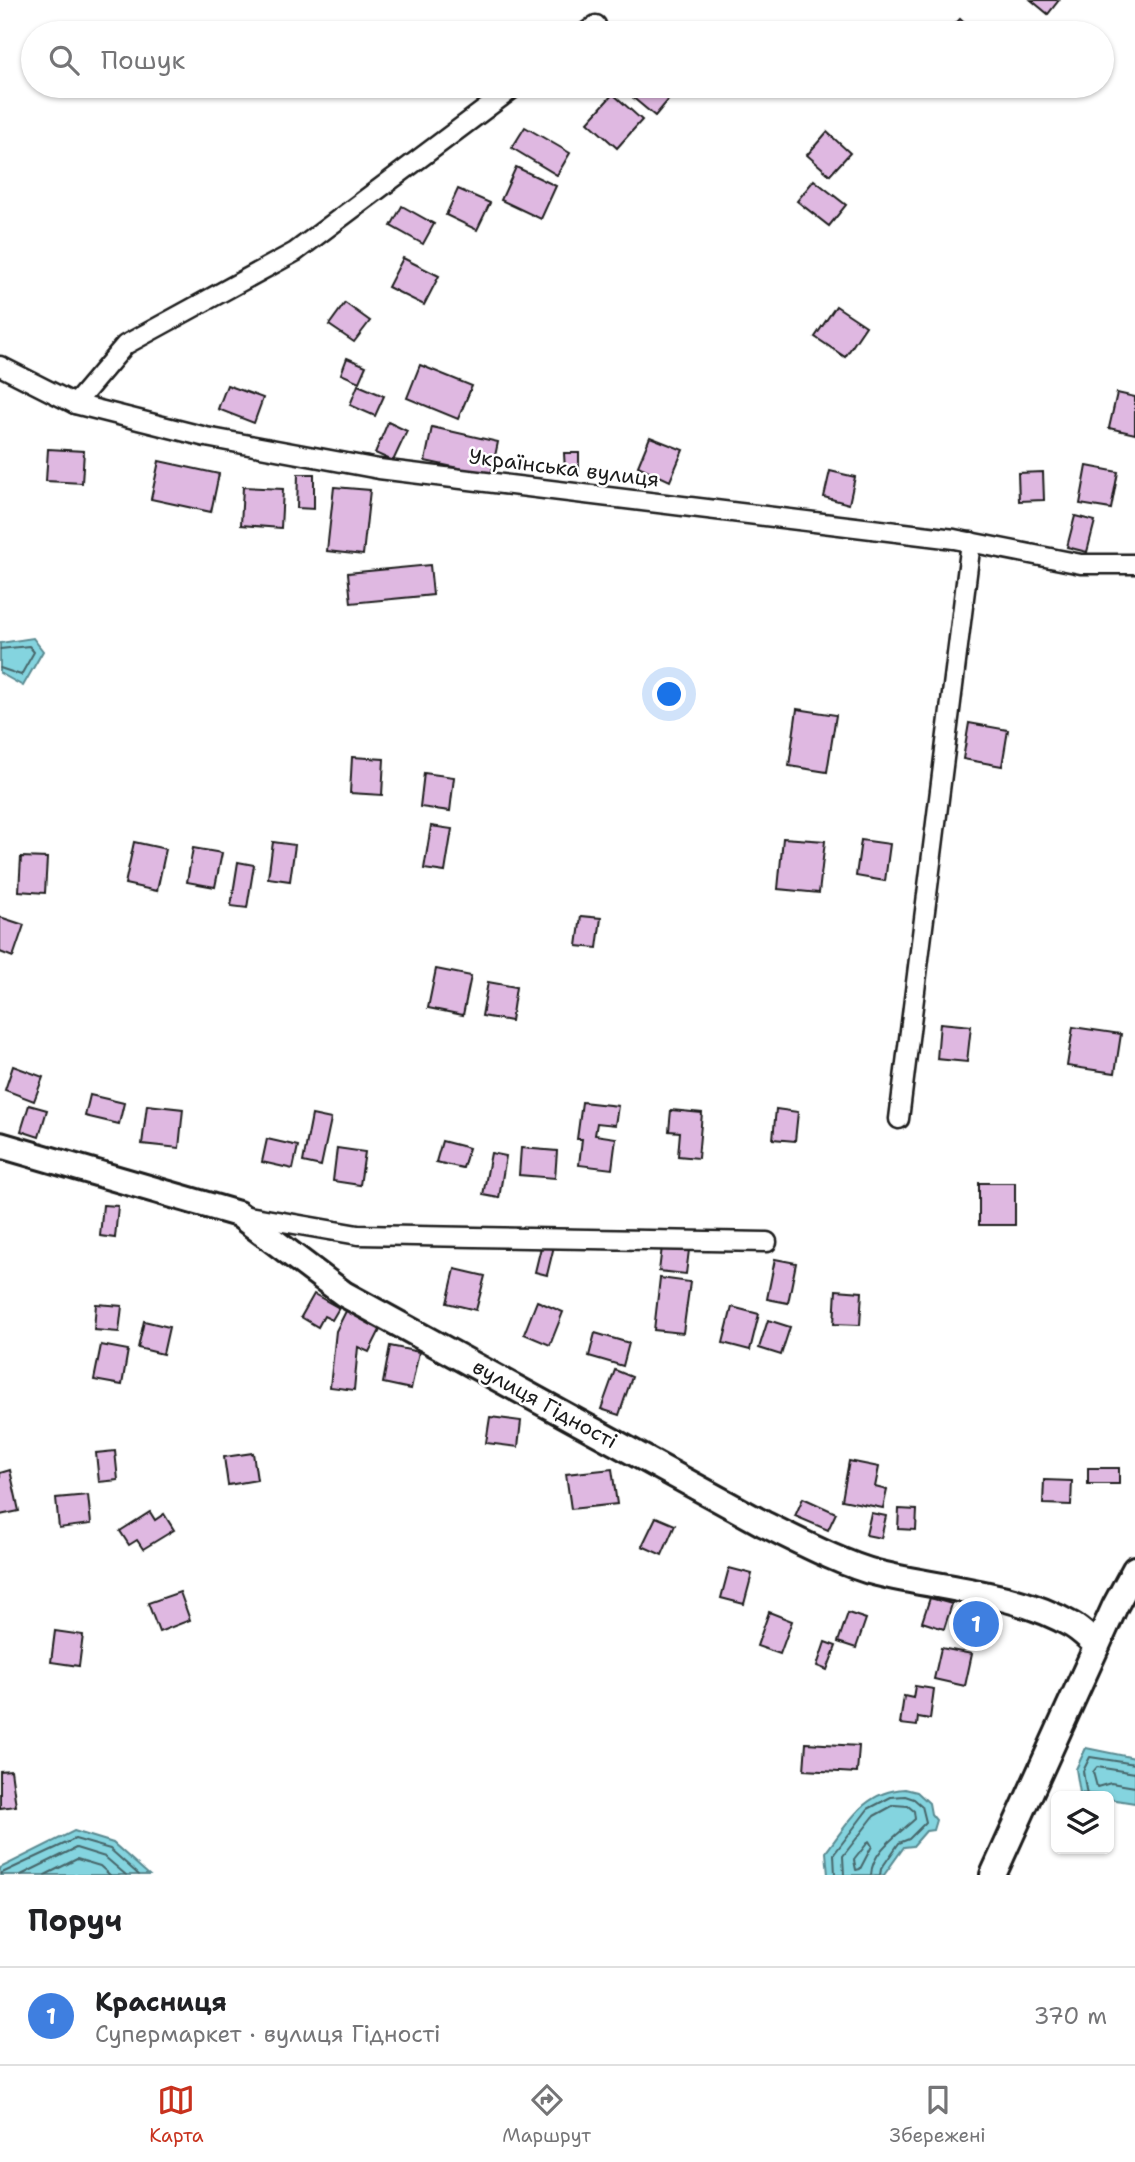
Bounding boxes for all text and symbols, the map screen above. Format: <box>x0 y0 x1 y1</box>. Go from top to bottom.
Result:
search box <box>21 21 1114 98</box>
icon: search <box>45 41 83 79</box>
text: Пошук <box>101 42 185 77</box>
street label: Українська вулиця <box>467 442 661 494</box>
your location <box>652 677 686 711</box>
street label: вулиця Гідності <box>468 1353 622 1455</box>
pin: 1 <box>953 1598 999 1650</box>
map controls <box>1051 1791 1114 1854</box>
button: layers <box>1051 1791 1114 1854</box>
text: Поруч <box>28 1900 122 1941</box>
text: Красниця <box>95 1984 227 2019</box>
text: 1 <box>46 2001 56 2031</box>
text: 370 m <box>1034 2001 1107 2031</box>
text: Супермаркет · вулиця Гідності <box>95 2019 440 2049</box>
tab: Карта <box>149 2081 204 2148</box>
tab: Маршрут <box>502 2081 591 2148</box>
tab: Збережені <box>889 2081 986 2148</box>

